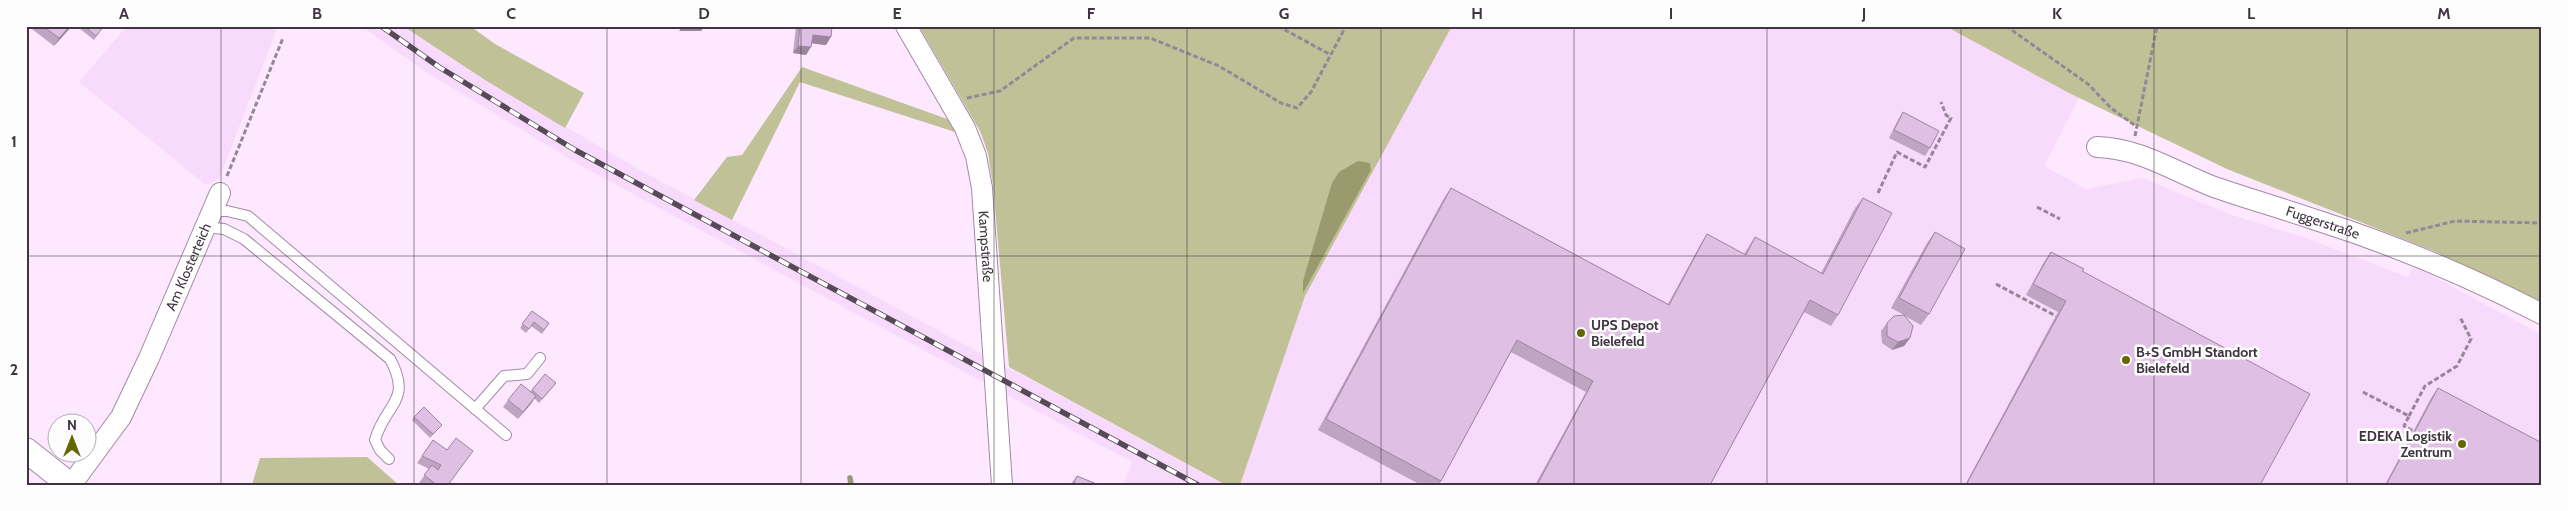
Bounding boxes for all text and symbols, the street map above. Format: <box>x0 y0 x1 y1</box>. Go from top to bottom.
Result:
text: A <box>119 4 129 23</box>
text: B <box>312 4 322 23</box>
text: C <box>506 4 516 23</box>
text: D <box>698 4 710 23</box>
text: E <box>892 4 902 23</box>
text: F <box>1087 4 1096 23</box>
text: G <box>1279 4 1289 23</box>
text: H <box>1471 4 1483 23</box>
text: I <box>1669 4 1673 23</box>
text: J <box>1861 4 1866 23</box>
text: K <box>2052 4 2062 23</box>
text: L <box>2247 4 2255 23</box>
text: M <box>2437 4 2451 23</box>
text: 1 <box>11 132 17 151</box>
street label: Fuggerstraße <box>2284 202 2362 243</box>
street label: Kampstraße <box>975 210 997 283</box>
street label: Am Klosterteich <box>161 220 215 313</box>
place label: UPS Depot Bielefeld <box>1591 316 1659 350</box>
marker: UPS Depot Bielefeld <box>1575 327 1587 339</box>
place label: B+S GmbH Standort Bielefeld <box>2136 343 2258 377</box>
marker: B+S GmbH Standort Bielefeld <box>2120 354 2132 366</box>
text: 2 <box>10 360 18 379</box>
north arrow <box>48 414 98 464</box>
text: N <box>67 416 77 434</box>
place label: EDEKA Logistik Zentrum <box>2359 427 2452 461</box>
marker: EDEKA Logistik Zentrum <box>2456 438 2468 450</box>

